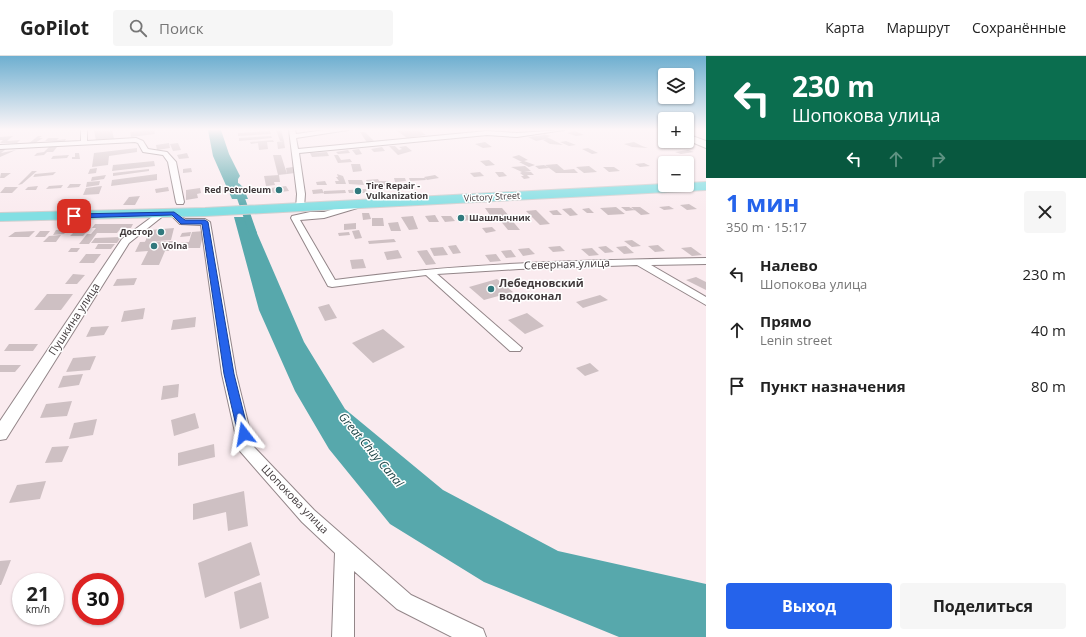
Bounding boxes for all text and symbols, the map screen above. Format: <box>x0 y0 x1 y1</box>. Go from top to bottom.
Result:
search box <box>113 10 393 46</box>
text: GoPilot <box>20 15 89 41</box>
icon: search <box>127 17 149 39</box>
text: Поиск <box>159 18 203 38</box>
text: Карта <box>825 18 864 37</box>
text: Маршрут <box>886 18 950 37</box>
text: Сохранённые <box>972 18 1066 37</box>
text: 230 m <box>792 67 875 105</box>
map controls <box>658 68 694 192</box>
button: layers <box>658 68 694 104</box>
icon: left <box>726 72 778 124</box>
text: Шопокова улица <box>792 103 941 127</box>
button: + <box>658 112 694 148</box>
icon: left <box>843 148 865 170</box>
icon: ahead <box>885 148 907 170</box>
icon: right <box>927 148 949 170</box>
button: − <box>658 156 694 192</box>
place label: Tire Repair - Vulkanization <box>366 179 428 202</box>
place label: Red Petroleum <box>204 183 271 196</box>
marker: Red Petroleum <box>274 185 284 195</box>
marker: Tire Repair - Vulkanization <box>353 186 363 196</box>
text: 1 мин <box>726 186 799 219</box>
street label: Victory Street <box>464 189 520 204</box>
button: close <box>1024 191 1066 233</box>
pin <box>57 199 91 233</box>
icon: arrive <box>63 205 85 227</box>
place label: Шашлычник <box>469 211 531 224</box>
marker: Шашлычник <box>456 213 466 223</box>
text: 350 m · 15:17 <box>726 218 807 236</box>
place label: Достор <box>120 225 153 238</box>
marker: Достор <box>156 227 166 237</box>
place label: Volna <box>162 239 188 252</box>
marker: Volna <box>149 241 159 251</box>
street label: Северная улица <box>524 255 610 272</box>
text: Налево <box>760 255 818 275</box>
icon: left <box>726 263 748 285</box>
text: 230 m <box>1022 264 1066 284</box>
place label: Лебедновский водоконал <box>499 275 584 303</box>
text: Шопокова улица <box>760 275 867 293</box>
street label: Пушкина улица <box>44 280 103 358</box>
marker: Лебедновский водоконал <box>486 284 496 294</box>
text: Прямо <box>760 311 812 331</box>
icon: ahead <box>726 319 748 341</box>
text: 40 m <box>1031 320 1066 340</box>
text: Lenin street <box>760 331 832 349</box>
icon: arrive <box>726 375 748 397</box>
text: Пункт назначения <box>760 376 906 396</box>
text: 80 m <box>1031 376 1066 396</box>
water label: Great Chüy Canal <box>335 409 408 491</box>
position arrow <box>223 413 265 455</box>
street label: Шопокова улица <box>258 461 332 537</box>
speed limit sign: 30 <box>72 573 124 625</box>
text: 21 <box>27 580 49 607</box>
button: Выход <box>726 583 892 629</box>
button: Поделиться <box>900 583 1066 629</box>
text: km/h <box>26 602 50 616</box>

